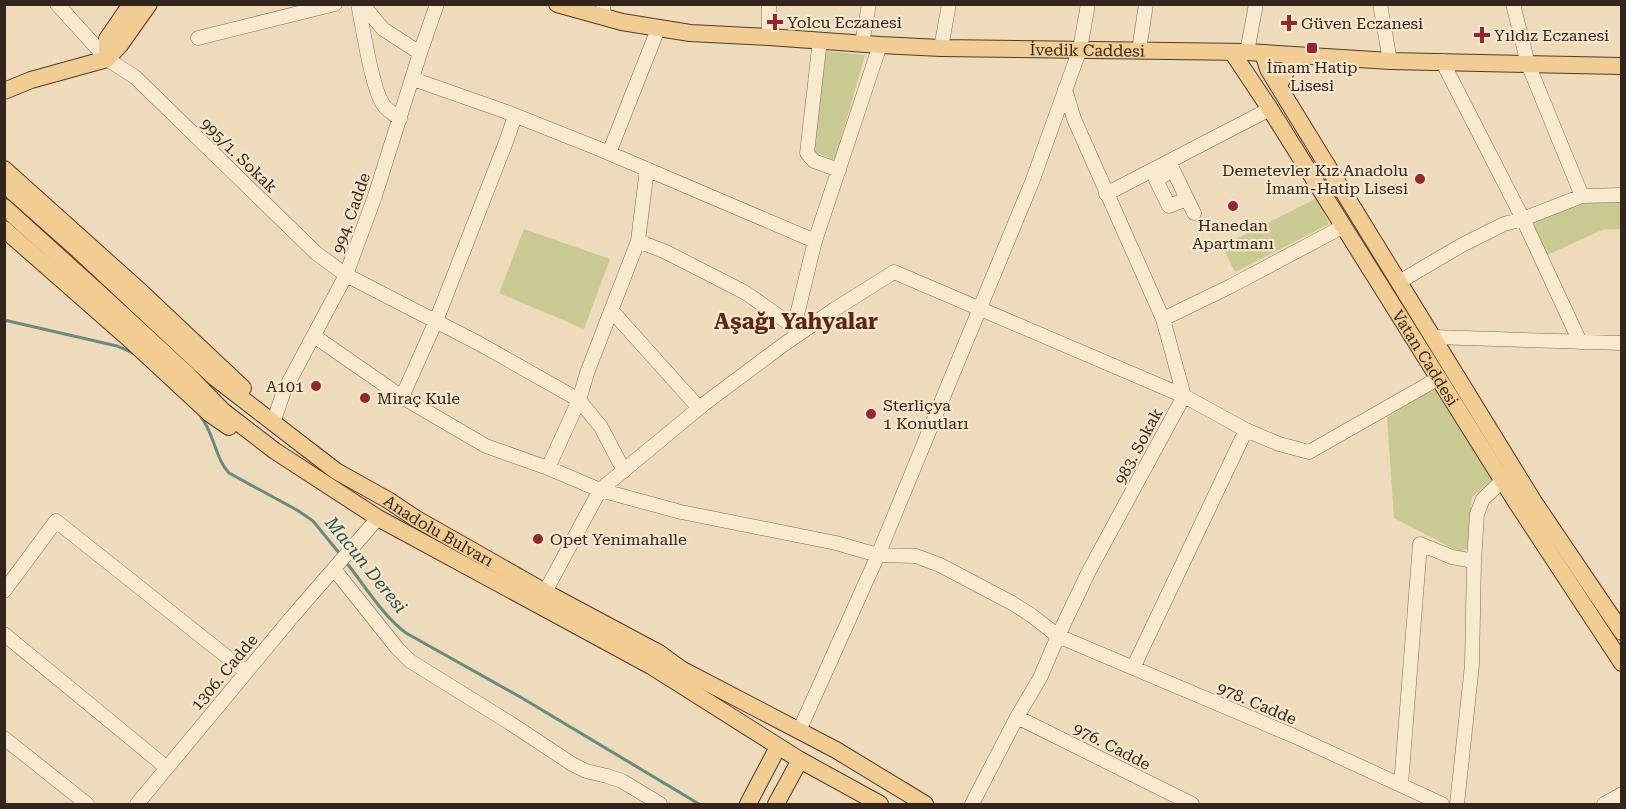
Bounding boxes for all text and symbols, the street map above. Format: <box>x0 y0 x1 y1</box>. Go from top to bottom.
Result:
place label: Yolcu Eczanesi <box>787 13 902 32</box>
place label: Güven Eczanesi <box>1301 14 1423 33</box>
marker: Yolcu Eczanesi <box>768 15 782 29</box>
marker: Güven Eczanesi <box>1282 16 1296 30</box>
place label: Yıldız Eczanesi <box>1494 26 1609 45</box>
marker: Yıldız Eczanesi <box>1475 28 1489 42</box>
street label: İvedik Caddesi <box>1029 40 1145 61</box>
marker: İmam Hatip Lisesi <box>1305 41 1319 55</box>
place label: İmam Hatip Lisesi <box>1266 58 1358 95</box>
street label: 995/1. Sokak <box>196 114 281 197</box>
place label: Demetevler Kız Anadolu İmam-Hatip Lisesi <box>1222 161 1408 198</box>
street label: 994. Cadde <box>329 170 374 256</box>
marker: Demetevler Kız Anadolu İmam-Hatip Lisesi <box>1413 172 1427 186</box>
marker: Hanedan Apartmanı <box>1226 199 1240 213</box>
place label: Hanedan Apartmanı <box>1192 216 1274 253</box>
street label: Vatan Caddesi <box>1388 307 1462 410</box>
district label: Aşağı Yahyalar <box>714 309 878 334</box>
place label: A101 <box>266 377 304 396</box>
marker: A101 <box>309 379 323 393</box>
place label: Miraç Kule <box>377 389 460 408</box>
marker: Miraç Kule <box>358 391 372 405</box>
place label: Sterliçya 1 Konutları <box>883 396 969 433</box>
street label: 983. Sokak <box>1110 405 1166 488</box>
marker: Sterliçya 1 Konutları <box>864 407 878 421</box>
street label: Anadolu Bulvarı <box>380 491 497 571</box>
water label: Macun Deresi <box>321 512 412 617</box>
place label: Opet Yenimahalle <box>550 530 687 549</box>
marker: Opet Yenimahalle <box>531 532 545 546</box>
street label: 1306. Cadde <box>187 630 262 714</box>
street label: 978. Cadde <box>1214 678 1300 729</box>
street label: 976. Cadde <box>1070 719 1154 774</box>

